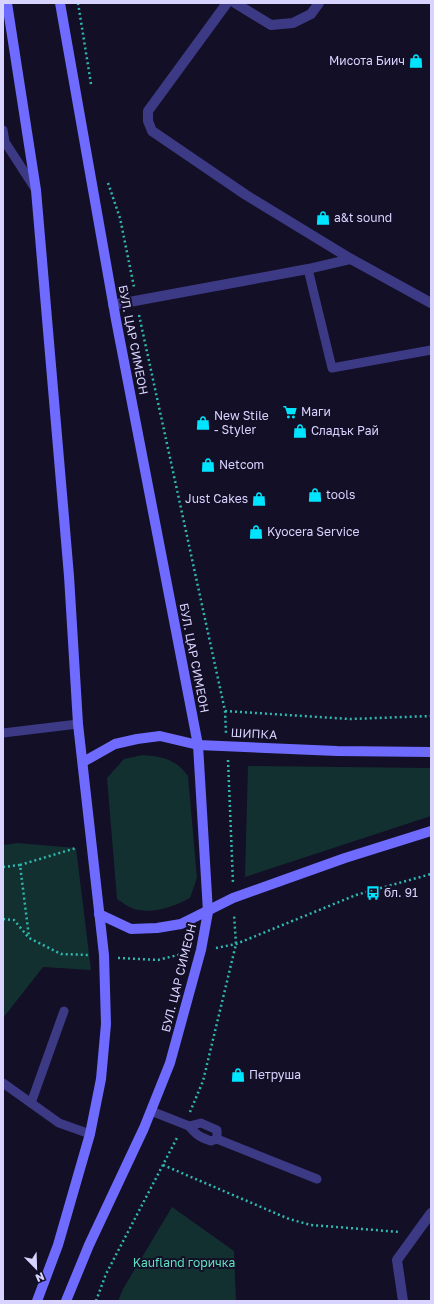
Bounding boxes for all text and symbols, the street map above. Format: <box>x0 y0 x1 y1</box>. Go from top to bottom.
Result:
place label: Мисота Биич <box>329 53 405 68</box>
shop icon: Мисота Биич <box>408 53 424 69</box>
shop icon: a&t sound <box>315 210 331 226</box>
place label: a&t sound <box>334 210 392 225</box>
street label: БУЛ. ЦАР СИМЕОН <box>115 284 151 396</box>
supermarket icon: Маги <box>282 404 298 420</box>
place label: Маги <box>301 404 331 419</box>
place label: New Stile - Styler <box>214 408 269 437</box>
shop icon: New Stile - Styler <box>195 415 211 431</box>
shop icon: Сладък Рай <box>292 423 308 439</box>
place label: Сладък Рай <box>311 423 379 438</box>
shop icon: Netcom <box>200 457 216 473</box>
place label: Netcom <box>219 457 264 472</box>
shop icon: tools <box>307 487 323 503</box>
place label: tools <box>326 487 355 502</box>
place label: Just Cakes <box>185 491 248 506</box>
shop icon: Just Cakes <box>251 491 267 507</box>
shop icon: Kyocera Service <box>248 524 264 540</box>
place label: Kyocera Service <box>267 524 359 539</box>
street label: БУЛ. ЦАР СИМЕОН <box>176 602 212 714</box>
street label: ШИПКА <box>230 725 278 742</box>
bus stop icon: бл. 91 <box>365 885 381 901</box>
place label: бл. 91 <box>384 885 418 900</box>
street label: БУЛ. ЦАР СИМЕОН <box>158 922 199 1034</box>
shop icon: Петруша <box>230 1067 246 1083</box>
place label: Петруша <box>249 1067 301 1082</box>
north arrow <box>16 1248 56 1288</box>
park label: Kaufland горичка <box>133 1255 235 1270</box>
text: N <box>34 1270 46 1285</box>

